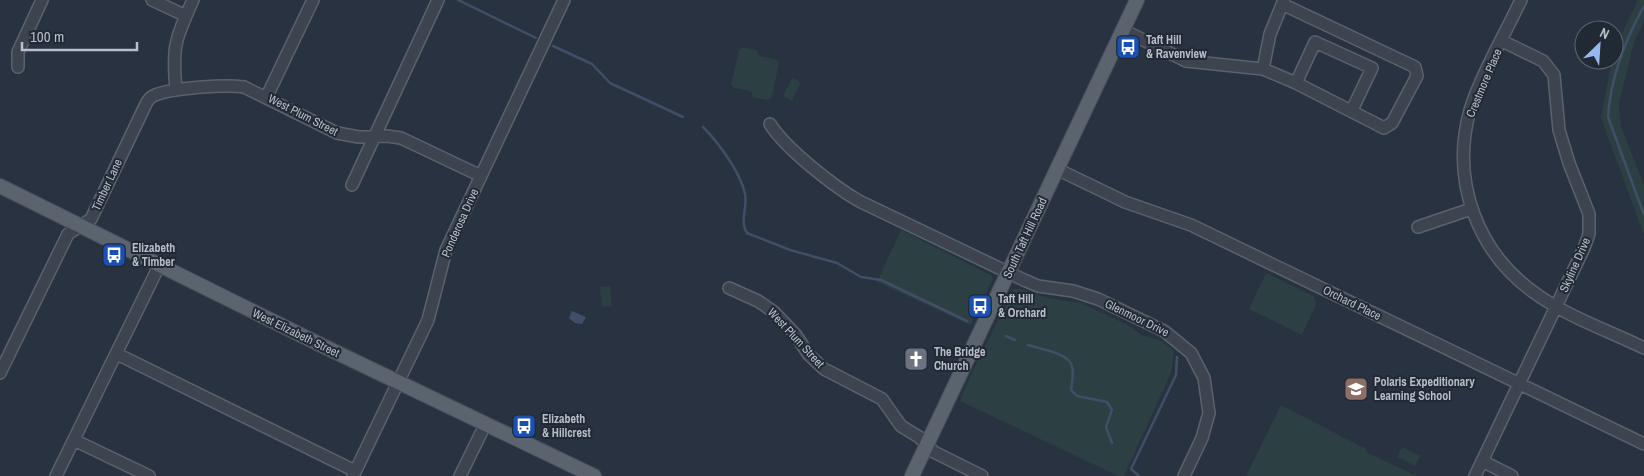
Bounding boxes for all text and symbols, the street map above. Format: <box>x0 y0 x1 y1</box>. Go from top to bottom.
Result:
scale bar <box>22 20 138 52</box>
north arrow <box>1574 20 1624 70</box>
text: N <box>1597 23 1612 43</box>
text: 100 m <box>30 26 64 47</box>
place label: Taft Hill & Ravenview <box>1146 32 1207 62</box>
bus stop icon: Taft Hill & Ravenview <box>1115 34 1141 60</box>
street label: Crestmore Place <box>1462 46 1506 120</box>
street label: West Plum Street <box>265 91 341 140</box>
street label: Timber Lane <box>88 156 126 214</box>
street label: Ponderosa Drive <box>438 186 482 260</box>
street label: South Taft Hill Road <box>999 195 1051 281</box>
street label: Skyline Drive <box>1556 235 1594 295</box>
place label: Elizabeth & Timber <box>132 240 175 270</box>
bus stop icon: Elizabeth & Timber <box>101 242 127 268</box>
street label: Orchard Place <box>1320 282 1384 324</box>
place label: Taft Hill & Orchard <box>998 291 1046 321</box>
bus stop icon: Taft Hill & Orchard <box>967 293 993 319</box>
street label: Glenmoor Drive <box>1102 296 1172 340</box>
street label: West Elizabeth Street <box>250 305 342 361</box>
street label: West Plum Street <box>764 305 828 372</box>
place label: The Bridge Church <box>934 344 986 374</box>
church icon: The Bridge Church <box>903 346 929 372</box>
place label: Polaris Expeditionary Learning School <box>1374 374 1475 404</box>
school or university icon: Polaris Expeditionary Learning School <box>1343 376 1369 402</box>
place label: Elizabeth & Hillcrest <box>542 411 591 441</box>
bus stop icon: Elizabeth & Hillcrest <box>511 413 537 439</box>

